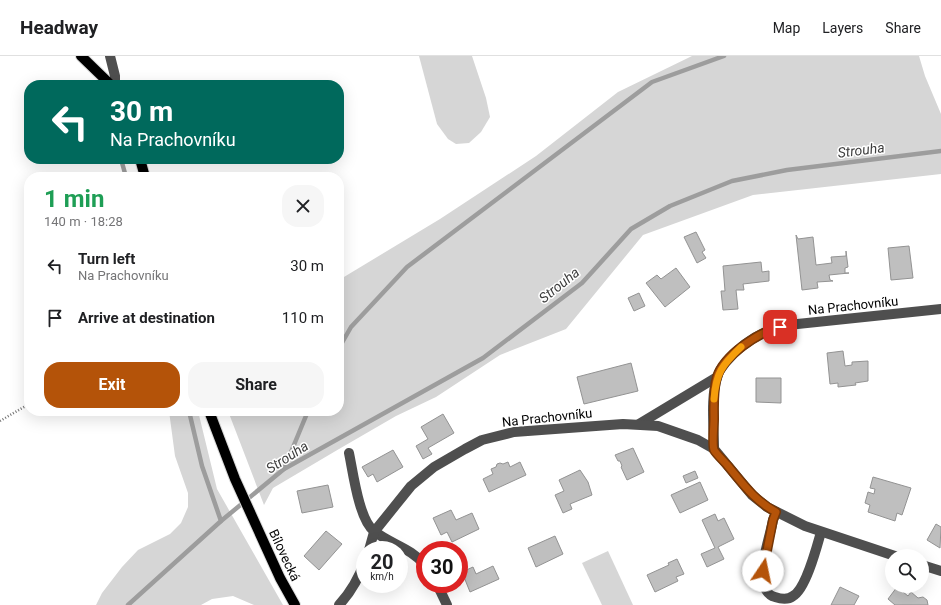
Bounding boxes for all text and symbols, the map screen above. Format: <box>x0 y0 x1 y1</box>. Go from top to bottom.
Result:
text: Headway <box>20 16 98 39</box>
text: Map <box>773 20 800 36</box>
text: Layers <box>822 20 863 36</box>
text: Share <box>885 20 921 36</box>
text: 30 m <box>110 95 173 128</box>
icon: left <box>44 96 96 148</box>
text: Na Prachovníku <box>110 129 236 150</box>
water label: Strouha <box>837 139 885 161</box>
text: 1 min <box>44 185 104 213</box>
button: close <box>282 185 324 227</box>
text: 140 m · 18:28 <box>44 214 123 229</box>
text: Turn left <box>78 250 135 268</box>
icon: left <box>44 255 66 277</box>
text: 30 m <box>290 257 324 275</box>
water label: Strouha <box>536 264 582 306</box>
text: Na Prachovníku <box>78 268 169 283</box>
street label: Na Prachovníku <box>807 293 899 318</box>
icon: arrive <box>44 307 66 329</box>
text: Arrive at destination <box>78 309 215 327</box>
text: 110 m <box>282 309 324 327</box>
pin <box>763 310 797 344</box>
icon: arrive <box>769 316 791 338</box>
button: Exit <box>44 362 180 408</box>
button: Share <box>188 362 324 408</box>
street label: Na Prachovníku <box>501 405 593 430</box>
water label: Strouha <box>263 437 311 477</box>
street label: Bílovecká <box>266 527 303 583</box>
speed limit sign: 30 <box>416 541 468 593</box>
map controls <box>885 549 929 593</box>
button: search <box>885 549 929 593</box>
text: 20 <box>371 550 393 574</box>
position arrow <box>742 550 784 592</box>
text: km/h <box>370 571 394 582</box>

